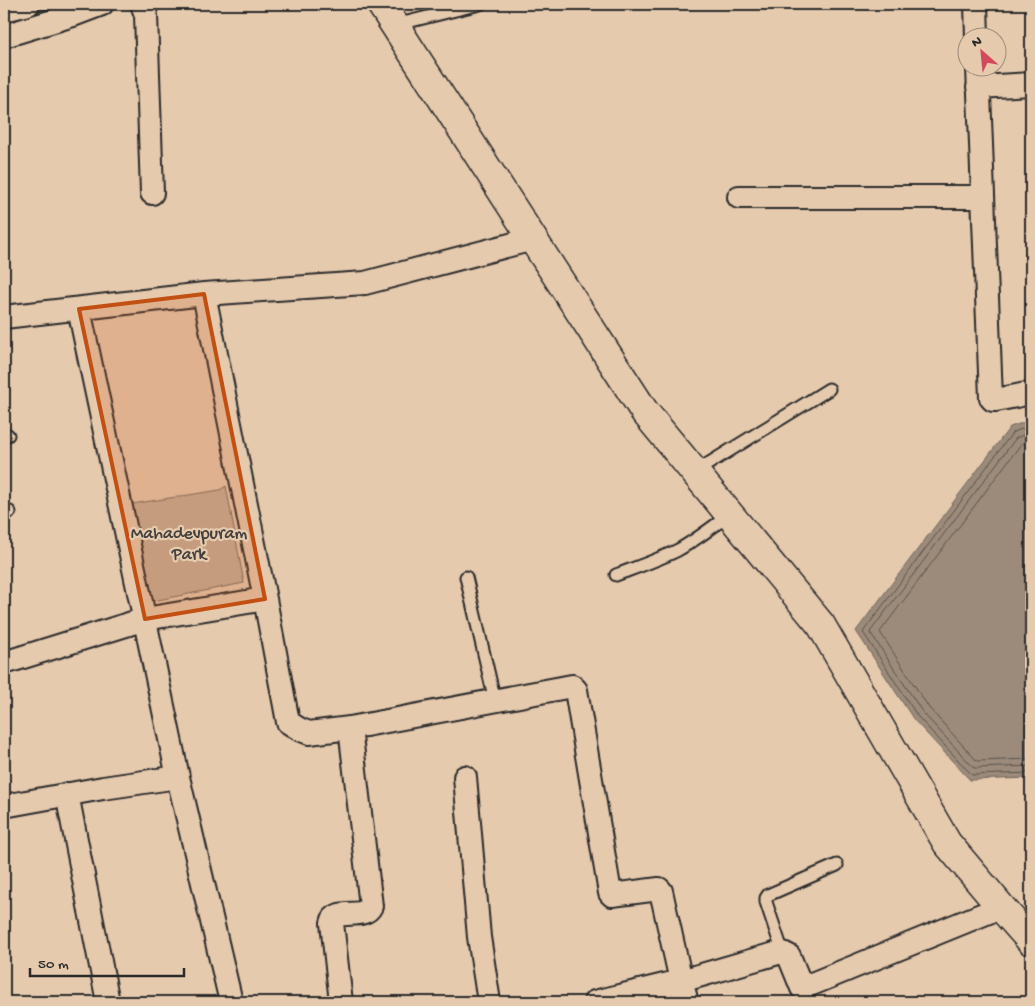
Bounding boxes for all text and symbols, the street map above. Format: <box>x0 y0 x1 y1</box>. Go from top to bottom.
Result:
north arrow <box>958 28 1008 78</box>
text: N <box>969 33 985 52</box>
park label: Mahadevpuram Park <box>131 524 247 566</box>
scale bar <box>30 946 184 978</box>
text: 50 m <box>38 956 69 974</box>

